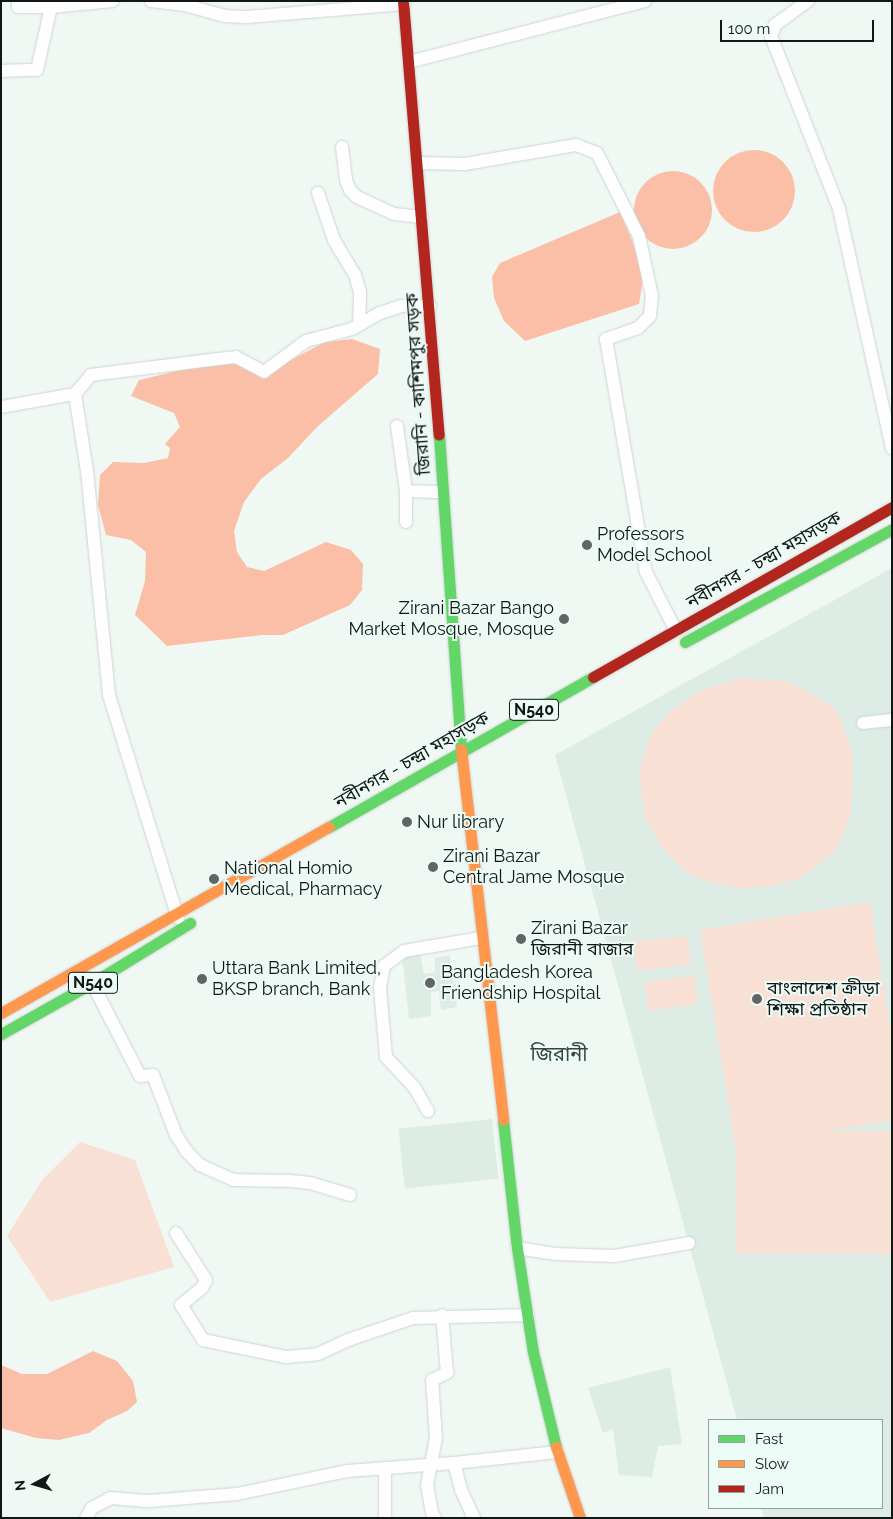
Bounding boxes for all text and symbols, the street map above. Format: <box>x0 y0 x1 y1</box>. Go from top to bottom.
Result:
scale bar <box>723 10 877 42</box>
text: 100 m <box>728 20 770 38</box>
street label: জিরানি - কাশিমপুর সড়ক <box>401 292 435 476</box>
street label: নবীনগর - চন্দ্রা মহাসড়ক <box>683 507 845 613</box>
place label: Professors Model School <box>597 524 712 566</box>
marker: Professors Model School <box>581 539 593 551</box>
place label: Zirani Bazar Bango Market Mosque, Mosque <box>349 598 554 640</box>
marker: Zirani Bazar Bango Market Mosque, Mosque <box>558 613 570 625</box>
road number: N540 <box>508 696 560 724</box>
street label: নবীনগর - চন্দ্রা মহাসড়ক <box>331 707 493 813</box>
place label: Nur library <box>417 811 505 833</box>
marker: Nur library <box>401 816 413 828</box>
place label: Zirani Bazar Central Jame Mosque <box>443 846 625 889</box>
place label: National Homio Medical, Pharmacy <box>224 858 382 901</box>
marker: Zirani Bazar Central Jame Mosque <box>427 861 439 873</box>
marker: National Homio Medical, Pharmacy <box>208 873 220 885</box>
place label: Zirani Bazar জিরানী বাজার <box>531 918 634 961</box>
marker: Zirani Bazar জিরানী বাজার <box>515 933 527 945</box>
place label: Uttara Bank Limited, BKSP branch, Bank <box>212 958 381 1001</box>
place label: Bangladesh Korea Friendship Hospital <box>441 962 601 1004</box>
road number: N540 <box>67 970 119 996</box>
marker: Uttara Bank Limited, BKSP branch, Bank <box>196 973 208 985</box>
marker: Bangladesh Korea Friendship Hospital <box>423 976 437 990</box>
place label: বাংলাদেশ ক্রীড়া শিক্ষা প্রতিষ্ঠান <box>767 978 880 1021</box>
marker: বাংলাদেশ ক্রীড়া শিক্ষা প্রতিষ্ঠান <box>751 993 763 1005</box>
district label: জিরানী <box>530 1042 588 1066</box>
legend <box>708 1419 883 1509</box>
text: Fast <box>755 1430 783 1448</box>
text: Slow <box>755 1455 789 1473</box>
north arrow <box>10 1459 60 1509</box>
text: N <box>12 1479 29 1492</box>
text: Jam <box>755 1480 784 1498</box>

